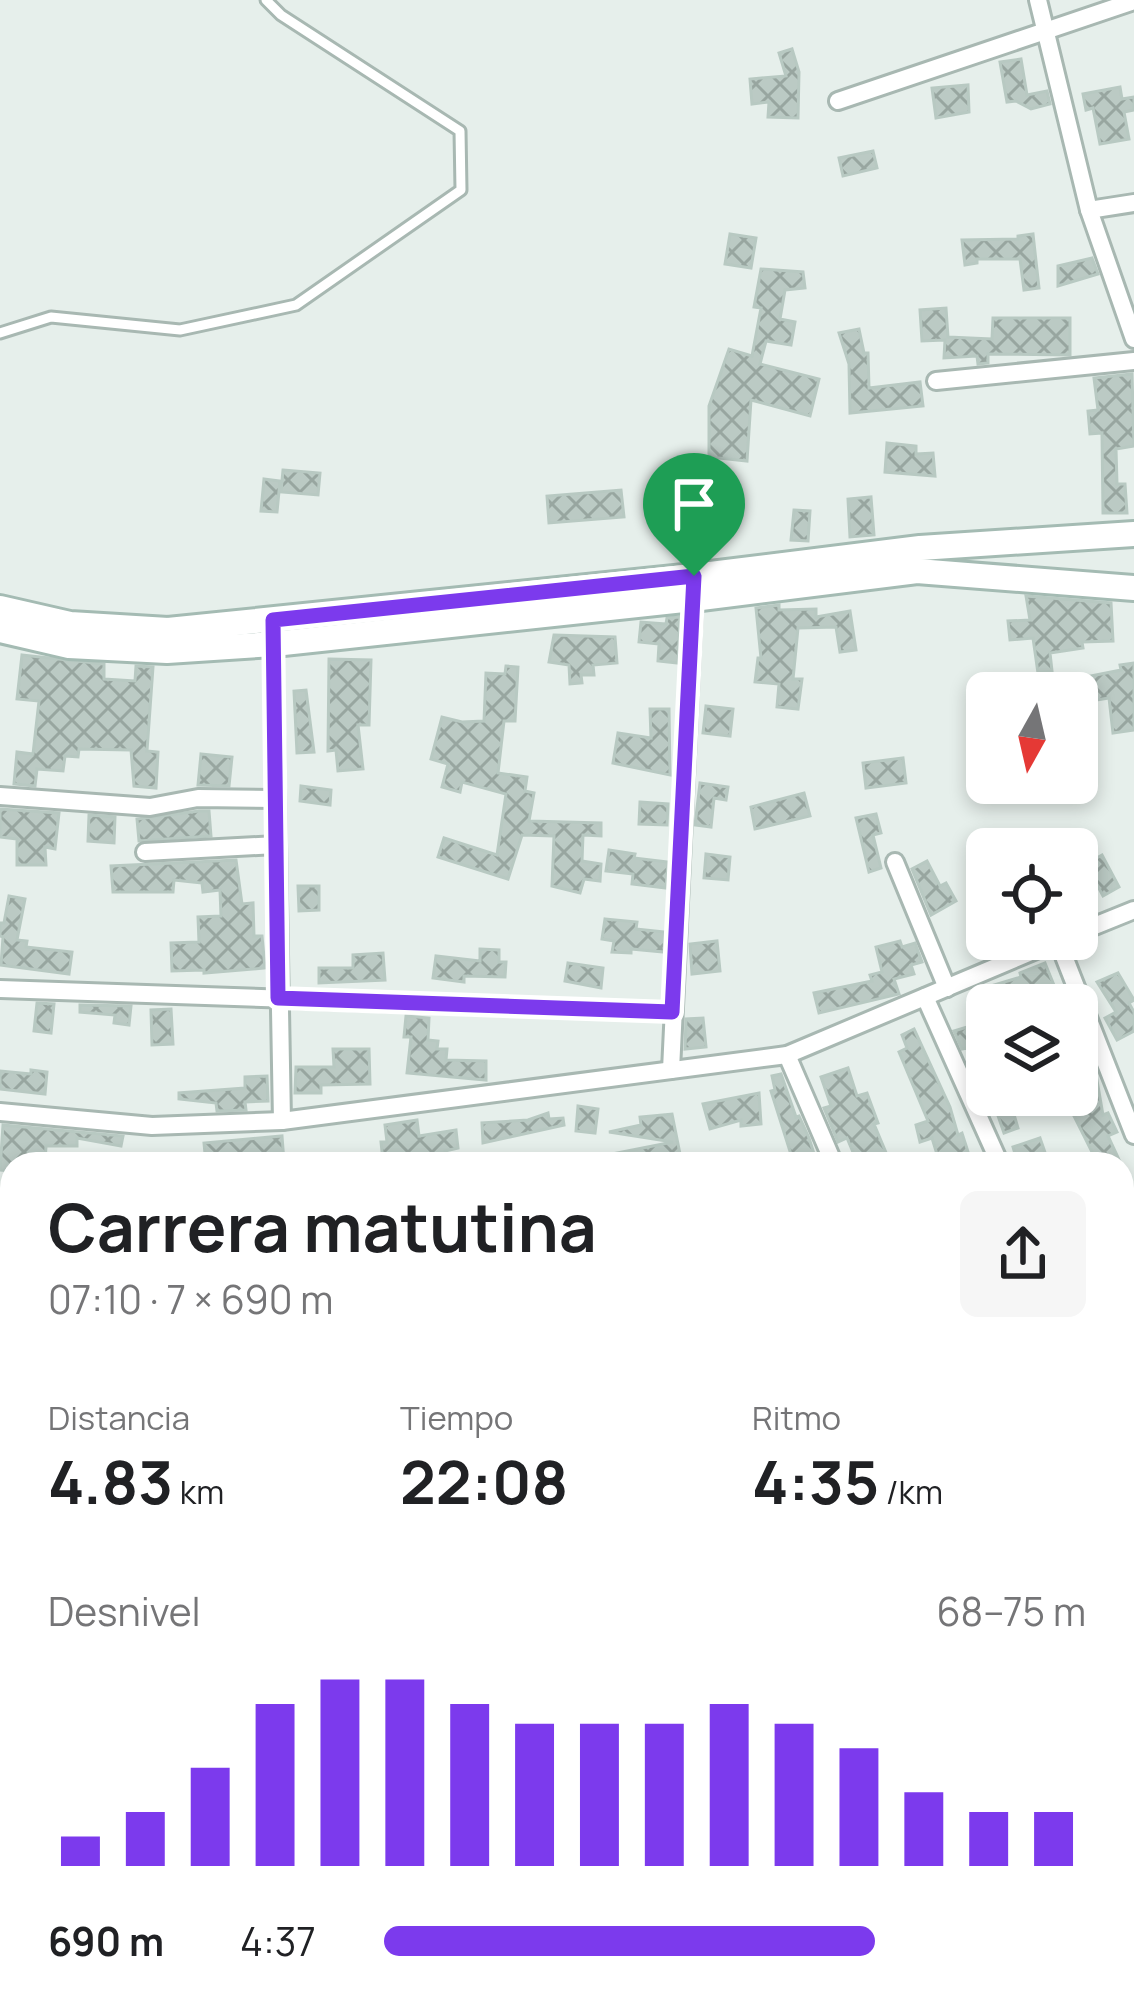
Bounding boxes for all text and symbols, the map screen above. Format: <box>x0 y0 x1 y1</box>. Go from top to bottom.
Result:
pin <box>643 453 745 576</box>
icon: arrive <box>661 471 727 537</box>
north arrow <box>966 672 1098 804</box>
map controls <box>966 672 1098 1116</box>
button: locate <box>966 828 1098 960</box>
button: layers <box>966 984 1098 1116</box>
text: Carrera matutina <box>48 1182 597 1272</box>
button: share <box>960 1191 1086 1317</box>
text: 07:10 · 7 × 690 m <box>48 1272 333 1326</box>
text: Distancia <box>48 1395 190 1440</box>
text: Tiempo <box>400 1395 513 1440</box>
text: Ritmo <box>752 1395 841 1440</box>
text: 4.83 <box>48 1440 173 1522</box>
text: 22:08 <box>400 1440 568 1522</box>
text: 4:35 <box>752 1440 879 1522</box>
text: km <box>173 1469 224 1514</box>
text: /km <box>879 1469 943 1514</box>
text: Desnivel <box>48 1584 201 1638</box>
text: 68–75 m <box>936 1584 1086 1638</box>
text: 690 m <box>48 1914 164 1968</box>
text: 4:37 <box>240 1914 316 1968</box>

